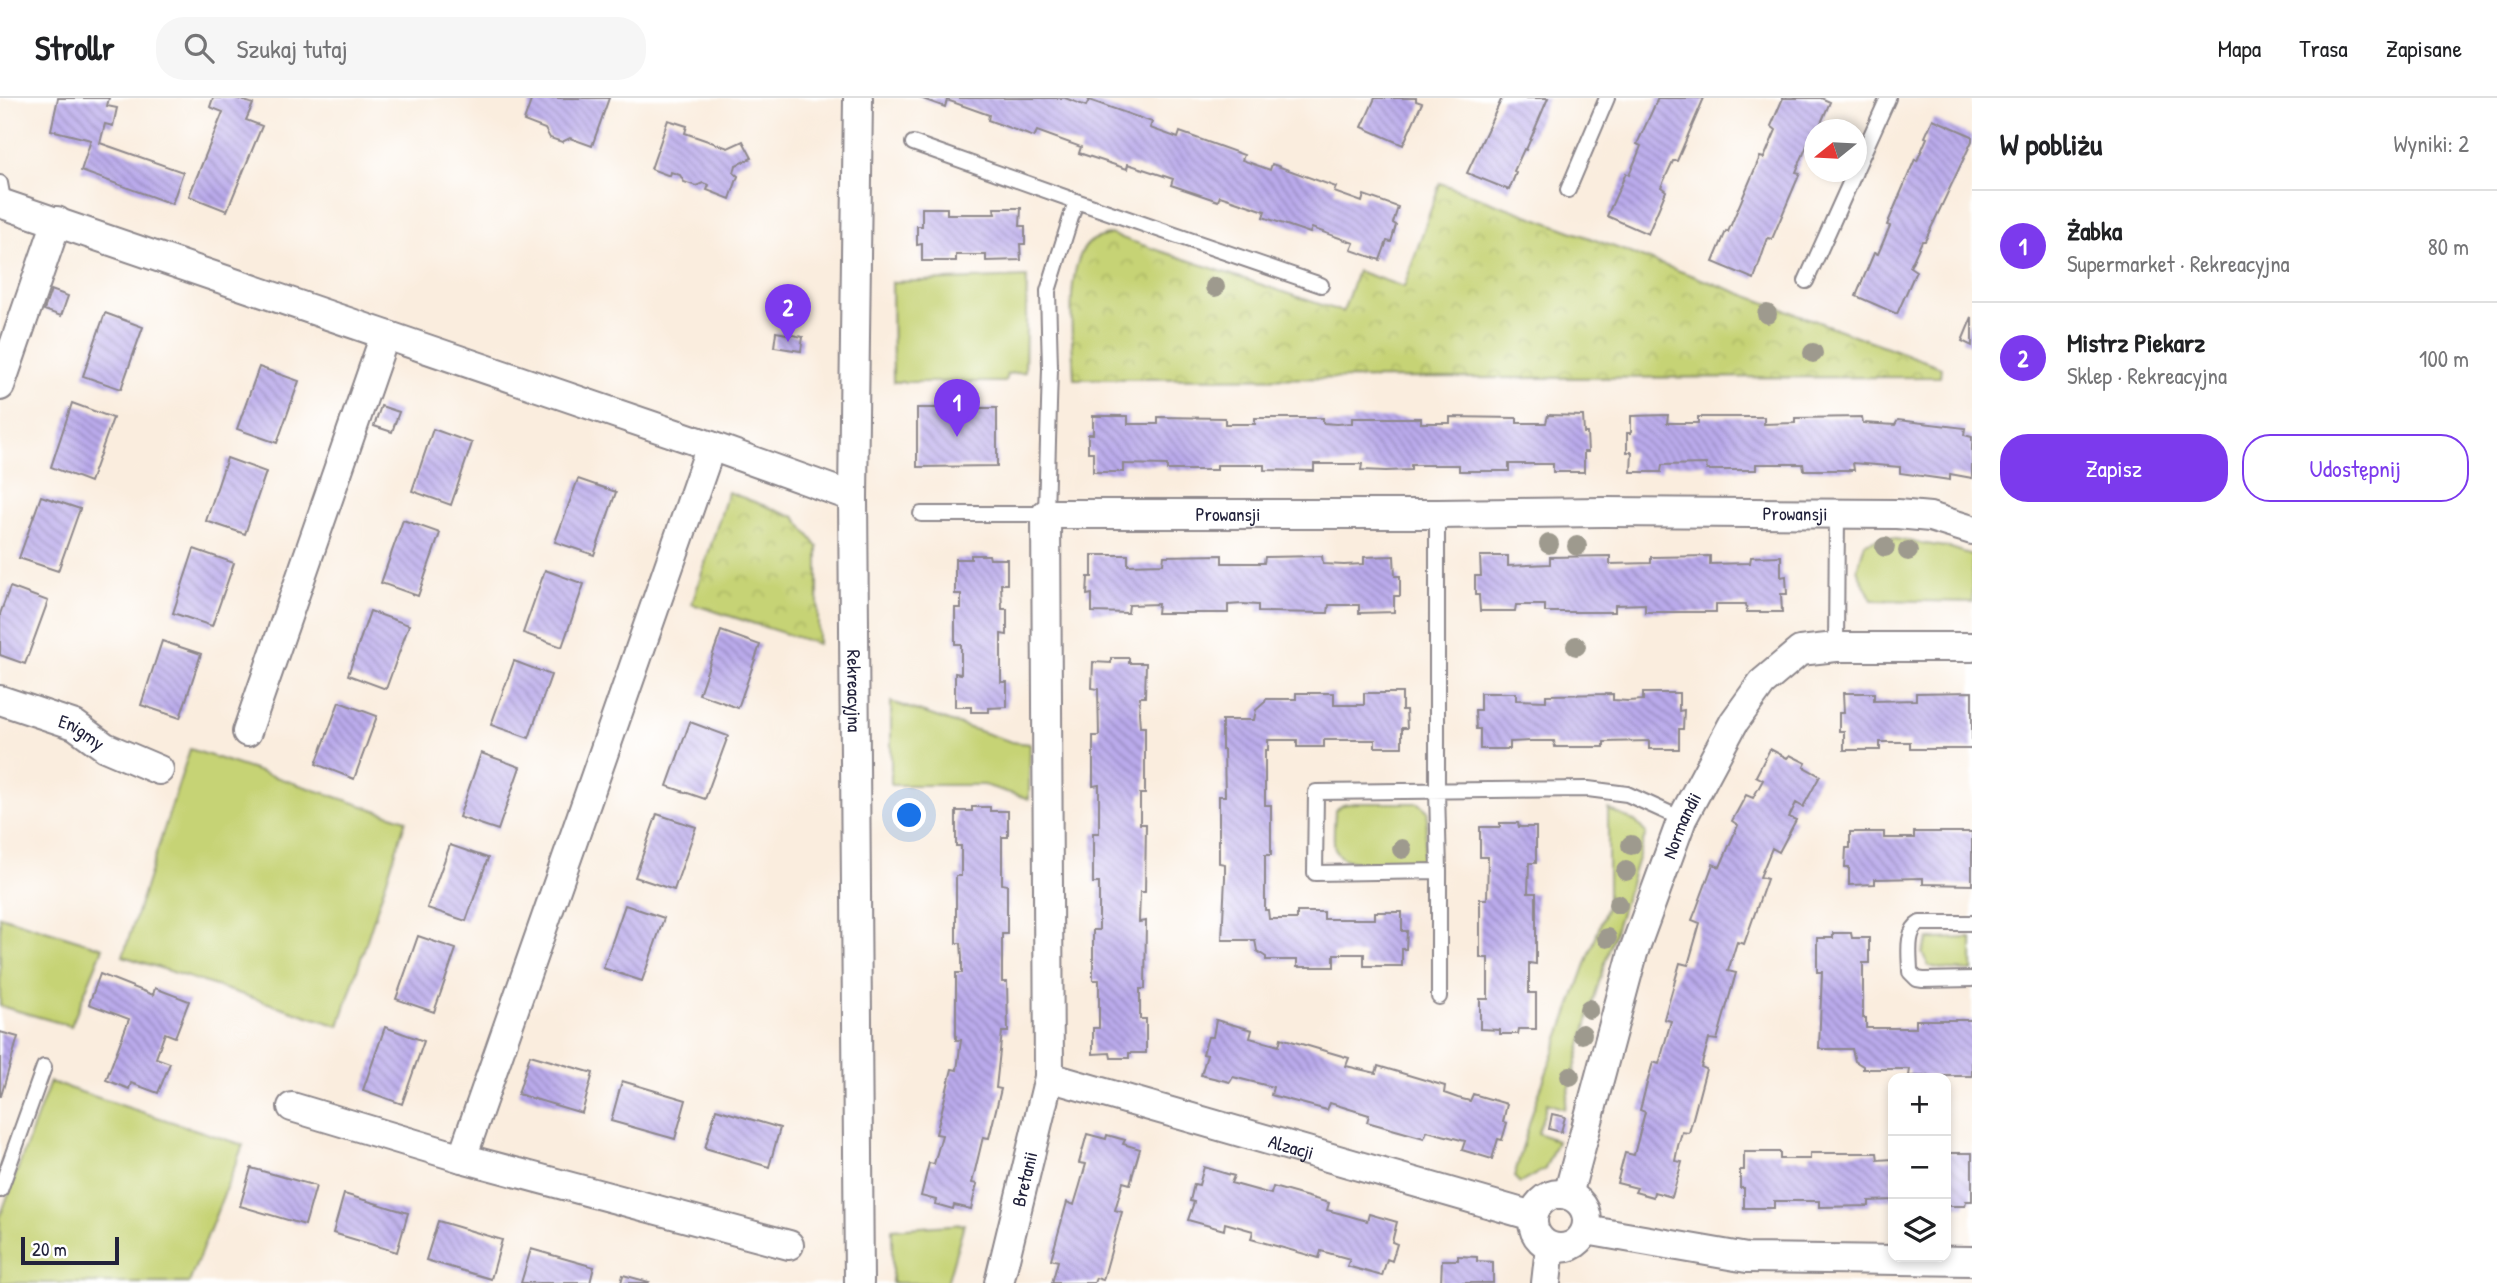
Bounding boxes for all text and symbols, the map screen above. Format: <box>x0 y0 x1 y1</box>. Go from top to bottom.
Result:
search box <box>156 17 646 80</box>
text: Strollr <box>35 26 114 70</box>
icon: search <box>180 29 218 67</box>
text: Szukaj tutaj <box>236 31 348 66</box>
text: Mapa <box>2218 32 2261 64</box>
text: Trasa <box>2299 32 2348 64</box>
text: Zapisane <box>2386 32 2462 64</box>
north arrow <box>1804 119 1867 182</box>
text: W pobliżu <box>2000 124 2102 164</box>
text: Wyniki: 2 <box>2393 128 2469 159</box>
text: Żabka <box>2067 213 2122 248</box>
text: 1 <box>2019 231 2027 262</box>
text: 80 m <box>2428 231 2469 262</box>
text: Supermarket · Rekreacyjna <box>2067 248 2290 279</box>
pin: 2 <box>765 284 811 342</box>
text: Mistrz Piekarz <box>2067 325 2205 360</box>
text: 2 <box>2018 343 2028 374</box>
text: 100 m <box>2419 343 2469 374</box>
text: Sklep · Rekreacyjna <box>2067 360 2227 391</box>
pin: 1 <box>934 379 980 437</box>
button: Zapisz <box>2000 434 2228 502</box>
button: Udostępnij <box>2242 434 2469 502</box>
street label: Prowansji <box>1762 500 1828 527</box>
street label: Prowansji <box>1195 501 1261 527</box>
street label: Rekreacyjna <box>841 650 868 733</box>
street label: Enigmy <box>55 707 110 756</box>
street label: Normandii <box>1656 788 1707 862</box>
your location <box>892 798 926 832</box>
map controls <box>1888 1073 1951 1262</box>
button: + <box>1888 1073 1951 1136</box>
street label: Alzacji <box>1265 1128 1317 1165</box>
button: − <box>1888 1136 1951 1199</box>
street label: Bretanii <box>1005 1149 1043 1209</box>
button: layers <box>1888 1199 1951 1262</box>
scale bar <box>21 1234 119 1266</box>
text: 20 m <box>32 1236 67 1262</box>

